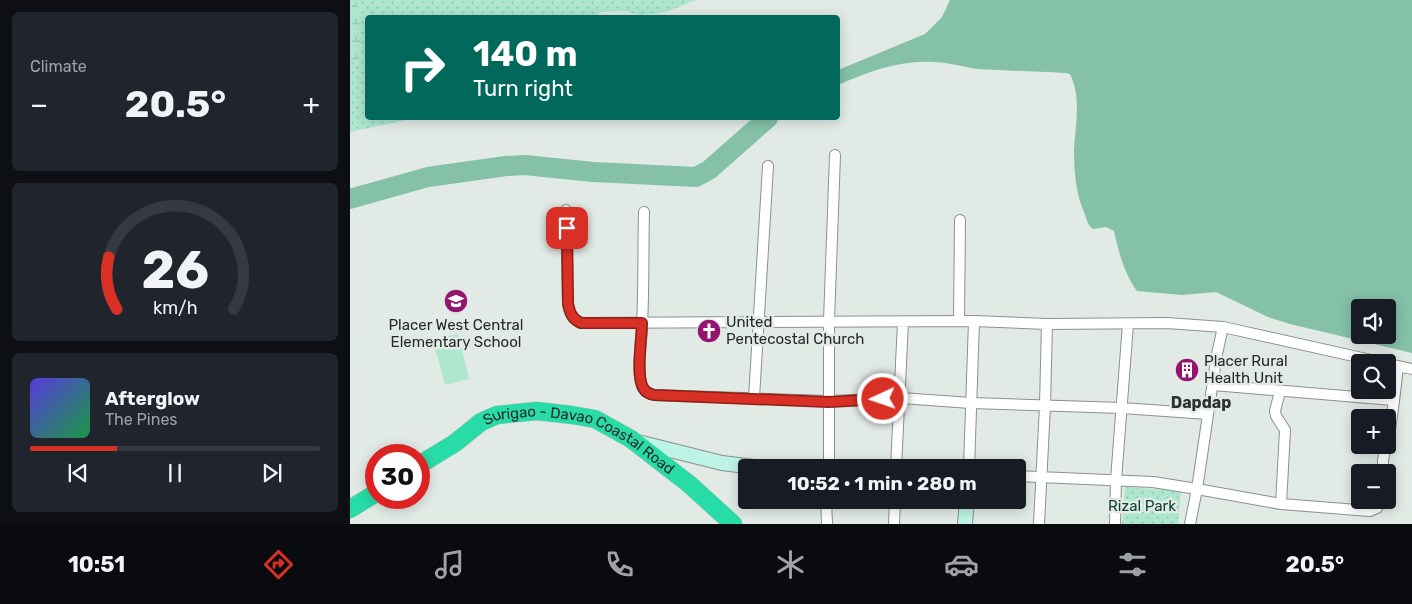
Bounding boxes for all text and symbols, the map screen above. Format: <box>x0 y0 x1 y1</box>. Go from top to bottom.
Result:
text: 140 m <box>473 33 578 75</box>
icon: right <box>390 35 455 100</box>
text: Climate <box>30 57 87 76</box>
text: Turn right <box>473 75 573 102</box>
text: 20.5° <box>125 81 226 127</box>
text: − <box>30 88 48 121</box>
text: + <box>303 88 320 121</box>
pin <box>546 207 588 249</box>
icon: arrive <box>553 214 581 242</box>
text: 26 <box>141 239 209 301</box>
school or university icon: Placer West Central Elementary School <box>443 288 469 314</box>
text: km/h <box>153 297 197 318</box>
map controls <box>1351 299 1396 509</box>
button: sound <box>1351 299 1396 344</box>
place label: United Pentecostal Church <box>726 313 864 348</box>
place label: Placer West Central Elementary School <box>388 316 524 351</box>
church icon: United Pentecostal Church <box>696 318 722 344</box>
place label: Placer Rural Health Unit <box>1204 352 1288 387</box>
button: search <box>1351 354 1396 399</box>
building icon: Placer Rural Health Unit <box>1174 357 1200 383</box>
position arrow <box>856 372 908 424</box>
text: Afterglow <box>105 387 200 410</box>
district label: Dapdap <box>1171 393 1231 412</box>
street label: Surigao - Davao Coastal Road <box>480 402 678 478</box>
button: + <box>1351 409 1396 454</box>
text: The Pines <box>105 410 178 429</box>
speed limit sign: 30 <box>365 444 430 509</box>
icon: previous <box>64 459 92 487</box>
icon: pause <box>161 459 189 487</box>
icon: next <box>258 459 286 487</box>
button: − <box>1351 464 1396 509</box>
text: 10:52 · 1 min · 280 m <box>787 472 977 495</box>
park label: Rizal Park <box>1108 497 1176 515</box>
icon: directions <box>261 547 296 582</box>
icon: music <box>432 547 467 582</box>
icon: phone <box>602 547 637 582</box>
icon: climate <box>773 547 808 582</box>
icon: car <box>944 547 979 582</box>
icon: filters <box>1115 547 1150 582</box>
text: 10:51 <box>68 551 125 578</box>
text: 20.5° <box>1285 551 1344 578</box>

